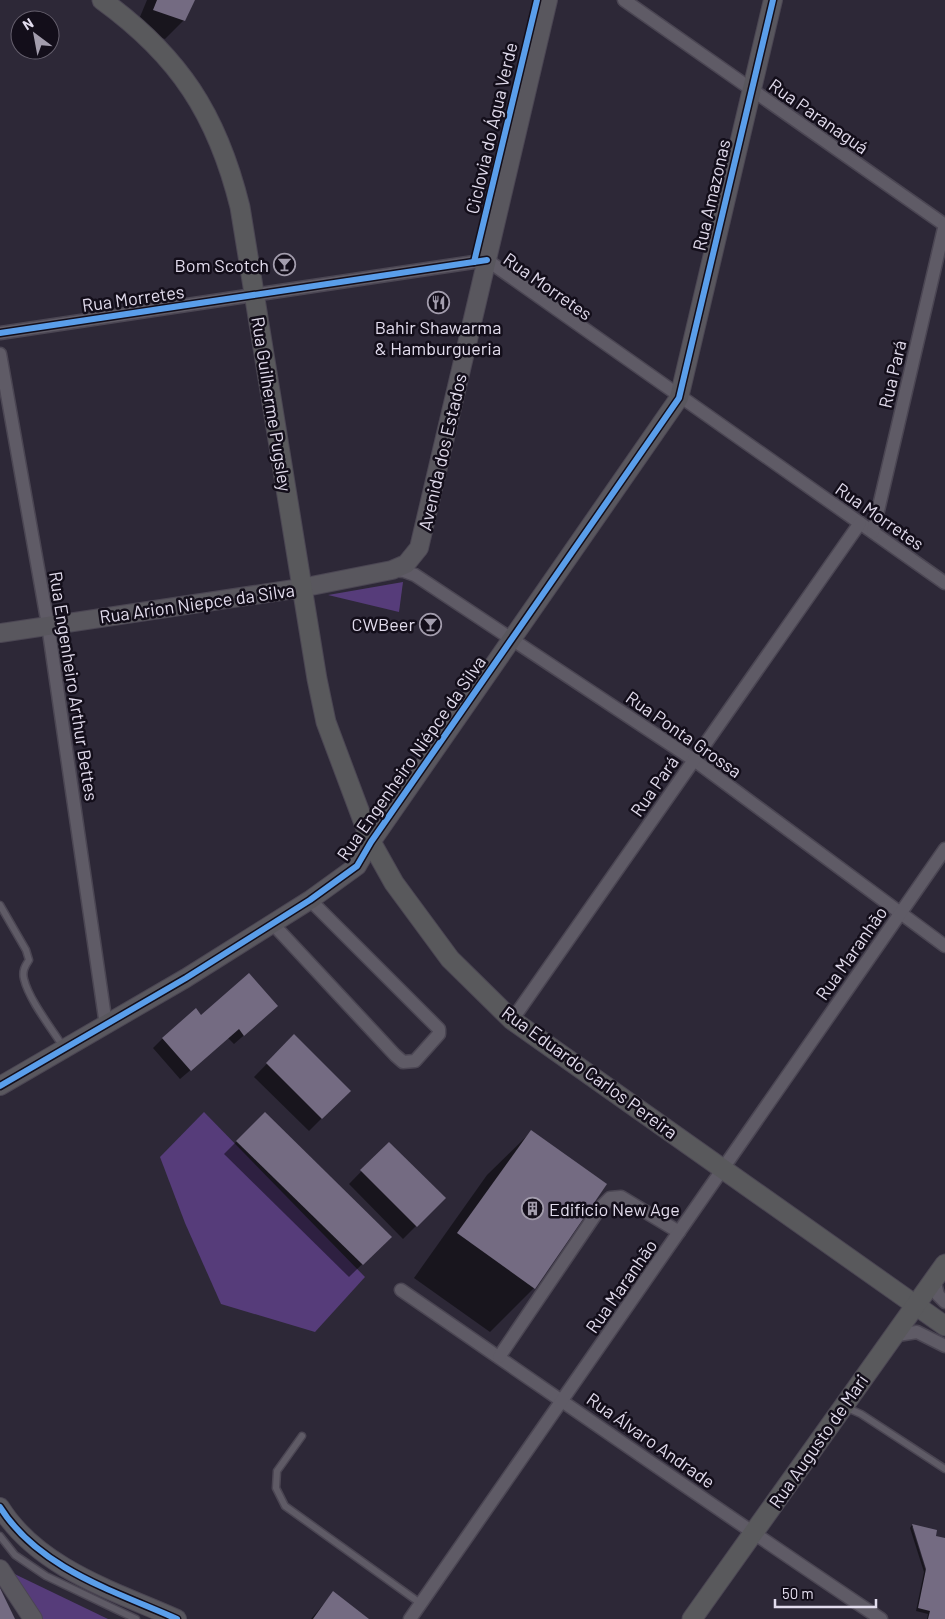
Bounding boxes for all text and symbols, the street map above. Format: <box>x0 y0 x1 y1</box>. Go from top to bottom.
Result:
north arrow <box>10 10 60 60</box>
text: N <box>19 14 36 33</box>
street label: Ciclovia do Água Verde <box>461 40 521 216</box>
street label: Rua Paranaguá <box>765 74 873 158</box>
street label: Rua Amazonas <box>687 137 735 253</box>
street label: Rua Morretes <box>500 247 596 325</box>
bar icon: Bom Scotch <box>273 253 297 277</box>
place label: Bom Scotch <box>175 254 269 276</box>
street label: Rua Morretes <box>80 280 186 316</box>
restaurant icon: Bahir Shawarma & Hamburgueria <box>426 290 450 314</box>
street label: Rua Guilherme Pugsley <box>247 315 297 493</box>
place label: Bahir Shawarma & Hamburgueria <box>375 316 501 359</box>
street label: Rua Pará <box>874 338 910 410</box>
street label: Avenida dos Estados <box>413 371 471 533</box>
street label: Rua Morretes <box>832 477 928 555</box>
street label: Rua Engenheiro Arthur Bettes <box>45 570 103 802</box>
street label: Rua Arion Niepce da Silva <box>98 578 296 628</box>
bar icon: CWBeer <box>419 612 443 636</box>
place label: CWBeer <box>352 613 415 635</box>
street label: Rua Engenheiro Niépce da Silva <box>332 651 490 865</box>
street label: Rua Ponta Grossa <box>622 686 746 782</box>
street label: Rua Pará <box>625 751 683 821</box>
street label: Rua Maranhão <box>811 902 891 1004</box>
street label: Rua Eduardo Carlos Pereira <box>498 1001 682 1143</box>
building icon: Edifício New Age <box>521 1197 545 1221</box>
place label: Edifício New Age <box>549 1198 680 1220</box>
street label: Rua Maranhão <box>581 1235 661 1337</box>
street label: Rua Augusto de Mari <box>764 1370 872 1512</box>
street label: Rua Álvaro Andrade <box>583 1388 719 1492</box>
scale bar <box>775 1576 876 1608</box>
text: 50 m <box>782 1584 814 1602</box>

